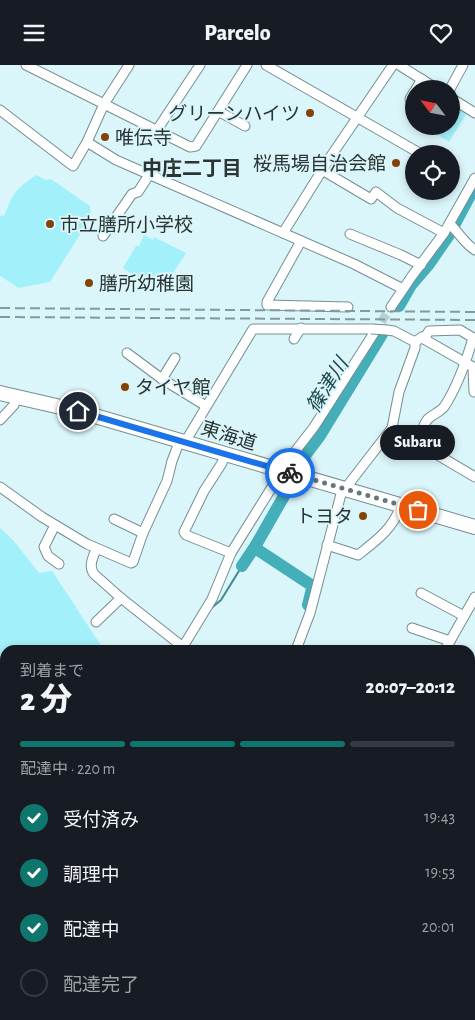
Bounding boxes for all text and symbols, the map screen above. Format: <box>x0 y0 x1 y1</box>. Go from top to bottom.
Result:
icon: menu <box>20 19 48 47</box>
icon: heart <box>427 19 455 47</box>
text: Parcelo <box>204 22 271 44</box>
north arrow <box>405 80 460 135</box>
map controls <box>405 80 460 200</box>
place label: グリーンハイツ <box>168 104 300 124</box>
marker: グリーンハイツ <box>304 107 316 119</box>
place label: 唯伝寺 <box>115 128 172 148</box>
marker: 唯伝寺 <box>99 131 111 143</box>
button: locate <box>405 145 460 200</box>
place label: 桜馬場自治会館 <box>253 153 386 174</box>
marker: 桜馬場自治会館 <box>390 157 402 169</box>
district label: 中庄二丁目 <box>142 158 242 179</box>
place label: 市立膳所小学校 <box>60 214 193 235</box>
marker: 市立膳所小学校 <box>44 218 56 230</box>
place label: 膳所幼稚園 <box>99 274 194 294</box>
marker: 膳所幼稚園 <box>83 277 95 289</box>
water label: 篠津川 <box>303 353 353 416</box>
place label: タイヤ館 <box>135 378 210 398</box>
marker: タイヤ館 <box>119 381 131 393</box>
pin <box>57 390 99 432</box>
icon: home <box>64 397 92 425</box>
street label: 東海道 <box>199 418 259 454</box>
callout: Subaru <box>380 425 456 460</box>
text: Subaru <box>394 434 441 450</box>
courier <box>265 448 315 498</box>
icon: bike <box>276 459 304 487</box>
pin <box>397 489 439 531</box>
icon: bag <box>404 496 432 524</box>
place label: トヨタ <box>296 507 353 527</box>
marker: トヨタ <box>357 510 369 522</box>
text: 到着まで <box>20 663 84 679</box>
text: 20:07–20:12 <box>366 678 455 697</box>
text: 2 分 <box>20 684 72 716</box>
text: 配達中 · 220 m <box>20 761 115 777</box>
icon: check <box>20 804 48 832</box>
text: 19:43 <box>424 809 455 825</box>
text: 受付済み <box>63 811 139 830</box>
icon: check <box>20 859 48 887</box>
text: 19:53 <box>425 864 455 880</box>
text: 調理中 <box>63 866 120 885</box>
icon: check <box>20 914 48 942</box>
text: 20:01 <box>422 919 455 935</box>
text: 配達中 <box>63 921 120 940</box>
text: 配達完了 <box>63 976 139 995</box>

